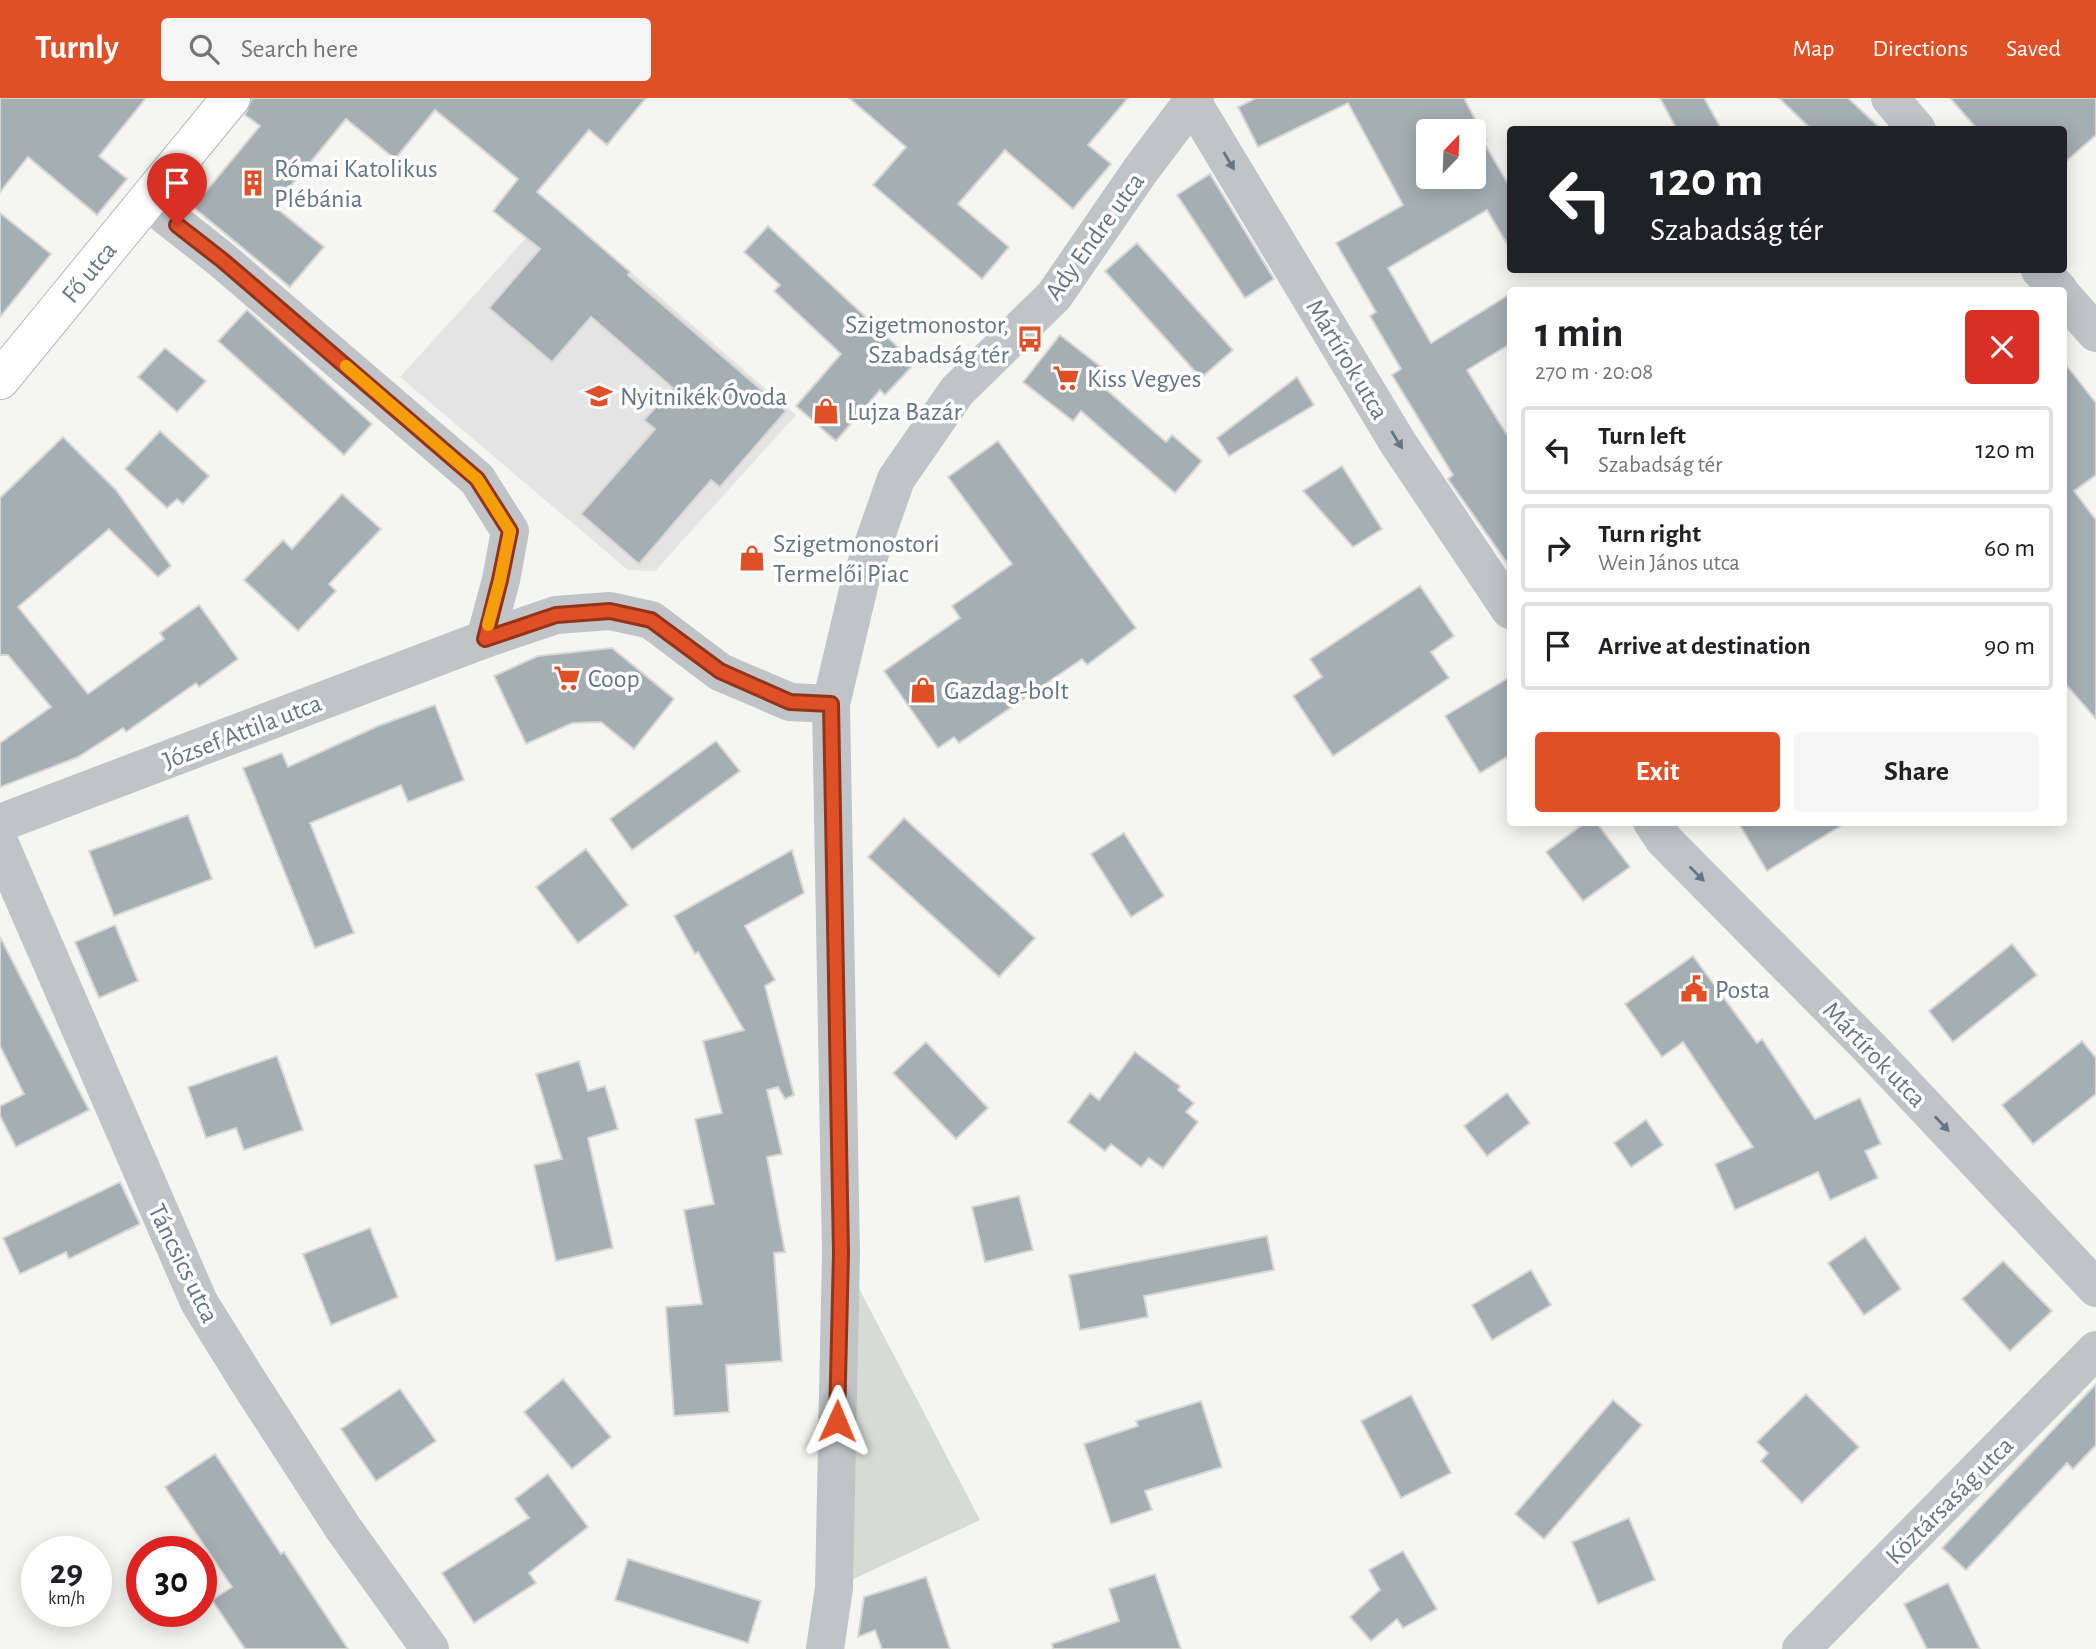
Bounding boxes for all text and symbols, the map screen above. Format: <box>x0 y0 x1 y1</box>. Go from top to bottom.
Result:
search box <box>161 18 651 81</box>
icon: search <box>185 30 223 68</box>
text: Turnly <box>35 32 119 65</box>
text: Search here <box>241 36 358 62</box>
text: Map <box>1792 37 1834 61</box>
text: Directions <box>1872 37 1968 61</box>
text: Saved <box>2006 37 2061 61</box>
north arrow <box>1416 119 1486 189</box>
map controls <box>1416 119 1486 189</box>
one-way arrow <box>1222 152 1235 171</box>
pin <box>147 153 207 225</box>
icon: left <box>1535 154 1626 245</box>
place label: Római Katolikus Plébánia <box>274 156 438 212</box>
text: 120 m <box>1650 156 1763 205</box>
icon: arrive <box>158 164 196 202</box>
building icon: Római Katolikus Plébánia <box>238 168 268 198</box>
street label: Ady Endre utca <box>1040 168 1149 305</box>
text: Szabadság tér <box>1650 214 1823 246</box>
street label: Fő utca <box>57 237 122 308</box>
street label: Mártírok utca <box>1301 295 1393 424</box>
button: close <box>1965 310 2039 384</box>
place label: Szigetmonostor, Szabadság tér <box>845 312 1010 368</box>
text: 1 min <box>1535 312 1624 354</box>
bus stop icon: Szigetmonostor, Szabadság tér <box>1015 324 1045 354</box>
text: 270 m · 20:08 <box>1535 361 1653 384</box>
supermarket icon: Kiss Vegyes <box>1051 363 1081 393</box>
place label: Kiss Vegyes <box>1087 366 1201 392</box>
school or university icon: Nyitnikék Óvoda <box>584 381 614 411</box>
place label: Nyitnikék Óvoda <box>620 382 787 410</box>
shop icon: Lujza Bazár <box>811 396 841 426</box>
place label: Lujza Bazár <box>847 399 962 425</box>
text: Turn left <box>1598 423 1686 449</box>
one-way arrow <box>1390 430 1403 450</box>
icon: left <box>1539 431 1577 469</box>
text: 120 m <box>1975 437 2035 463</box>
text: Szabadság tér <box>1598 454 1722 477</box>
text: Turn right <box>1598 521 1701 547</box>
icon: right <box>1539 529 1577 567</box>
place label: Szigetmonostori Termelői Piac <box>773 531 939 587</box>
text: 60 m <box>1984 535 2035 561</box>
shop icon: Szigetmonostori Termelői Piac <box>737 543 767 573</box>
text: Wein János utca <box>1598 552 1740 575</box>
icon: arrive <box>1539 627 1577 665</box>
text: Arrive at destination <box>1598 633 1811 659</box>
text: 90 m <box>1984 633 2035 659</box>
supermarket icon: Coop <box>552 663 582 693</box>
place label: Coop <box>588 666 640 692</box>
shop icon: Gazdag-bolt <box>908 675 938 705</box>
place label: Gazdag-bolt <box>944 678 1069 704</box>
street label: József Attila utca <box>160 690 325 774</box>
button: Exit <box>1535 732 1780 812</box>
button: Share <box>1794 732 2039 812</box>
one-way arrow <box>1689 865 1706 882</box>
public building icon: Posta <box>1679 974 1709 1004</box>
place label: Posta <box>1715 977 1770 1003</box>
street label: Mártírok utca <box>1818 997 1931 1112</box>
one-way arrow <box>1933 1115 1949 1132</box>
street label: Táncsics utca <box>143 1200 223 1327</box>
position arrow <box>800 1384 874 1458</box>
street label: Köztársaság utca <box>1881 1432 2018 1569</box>
speed limit sign: 30 <box>126 1536 217 1627</box>
text: 29 <box>50 1555 83 1590</box>
text: km/h <box>48 1590 85 1608</box>

